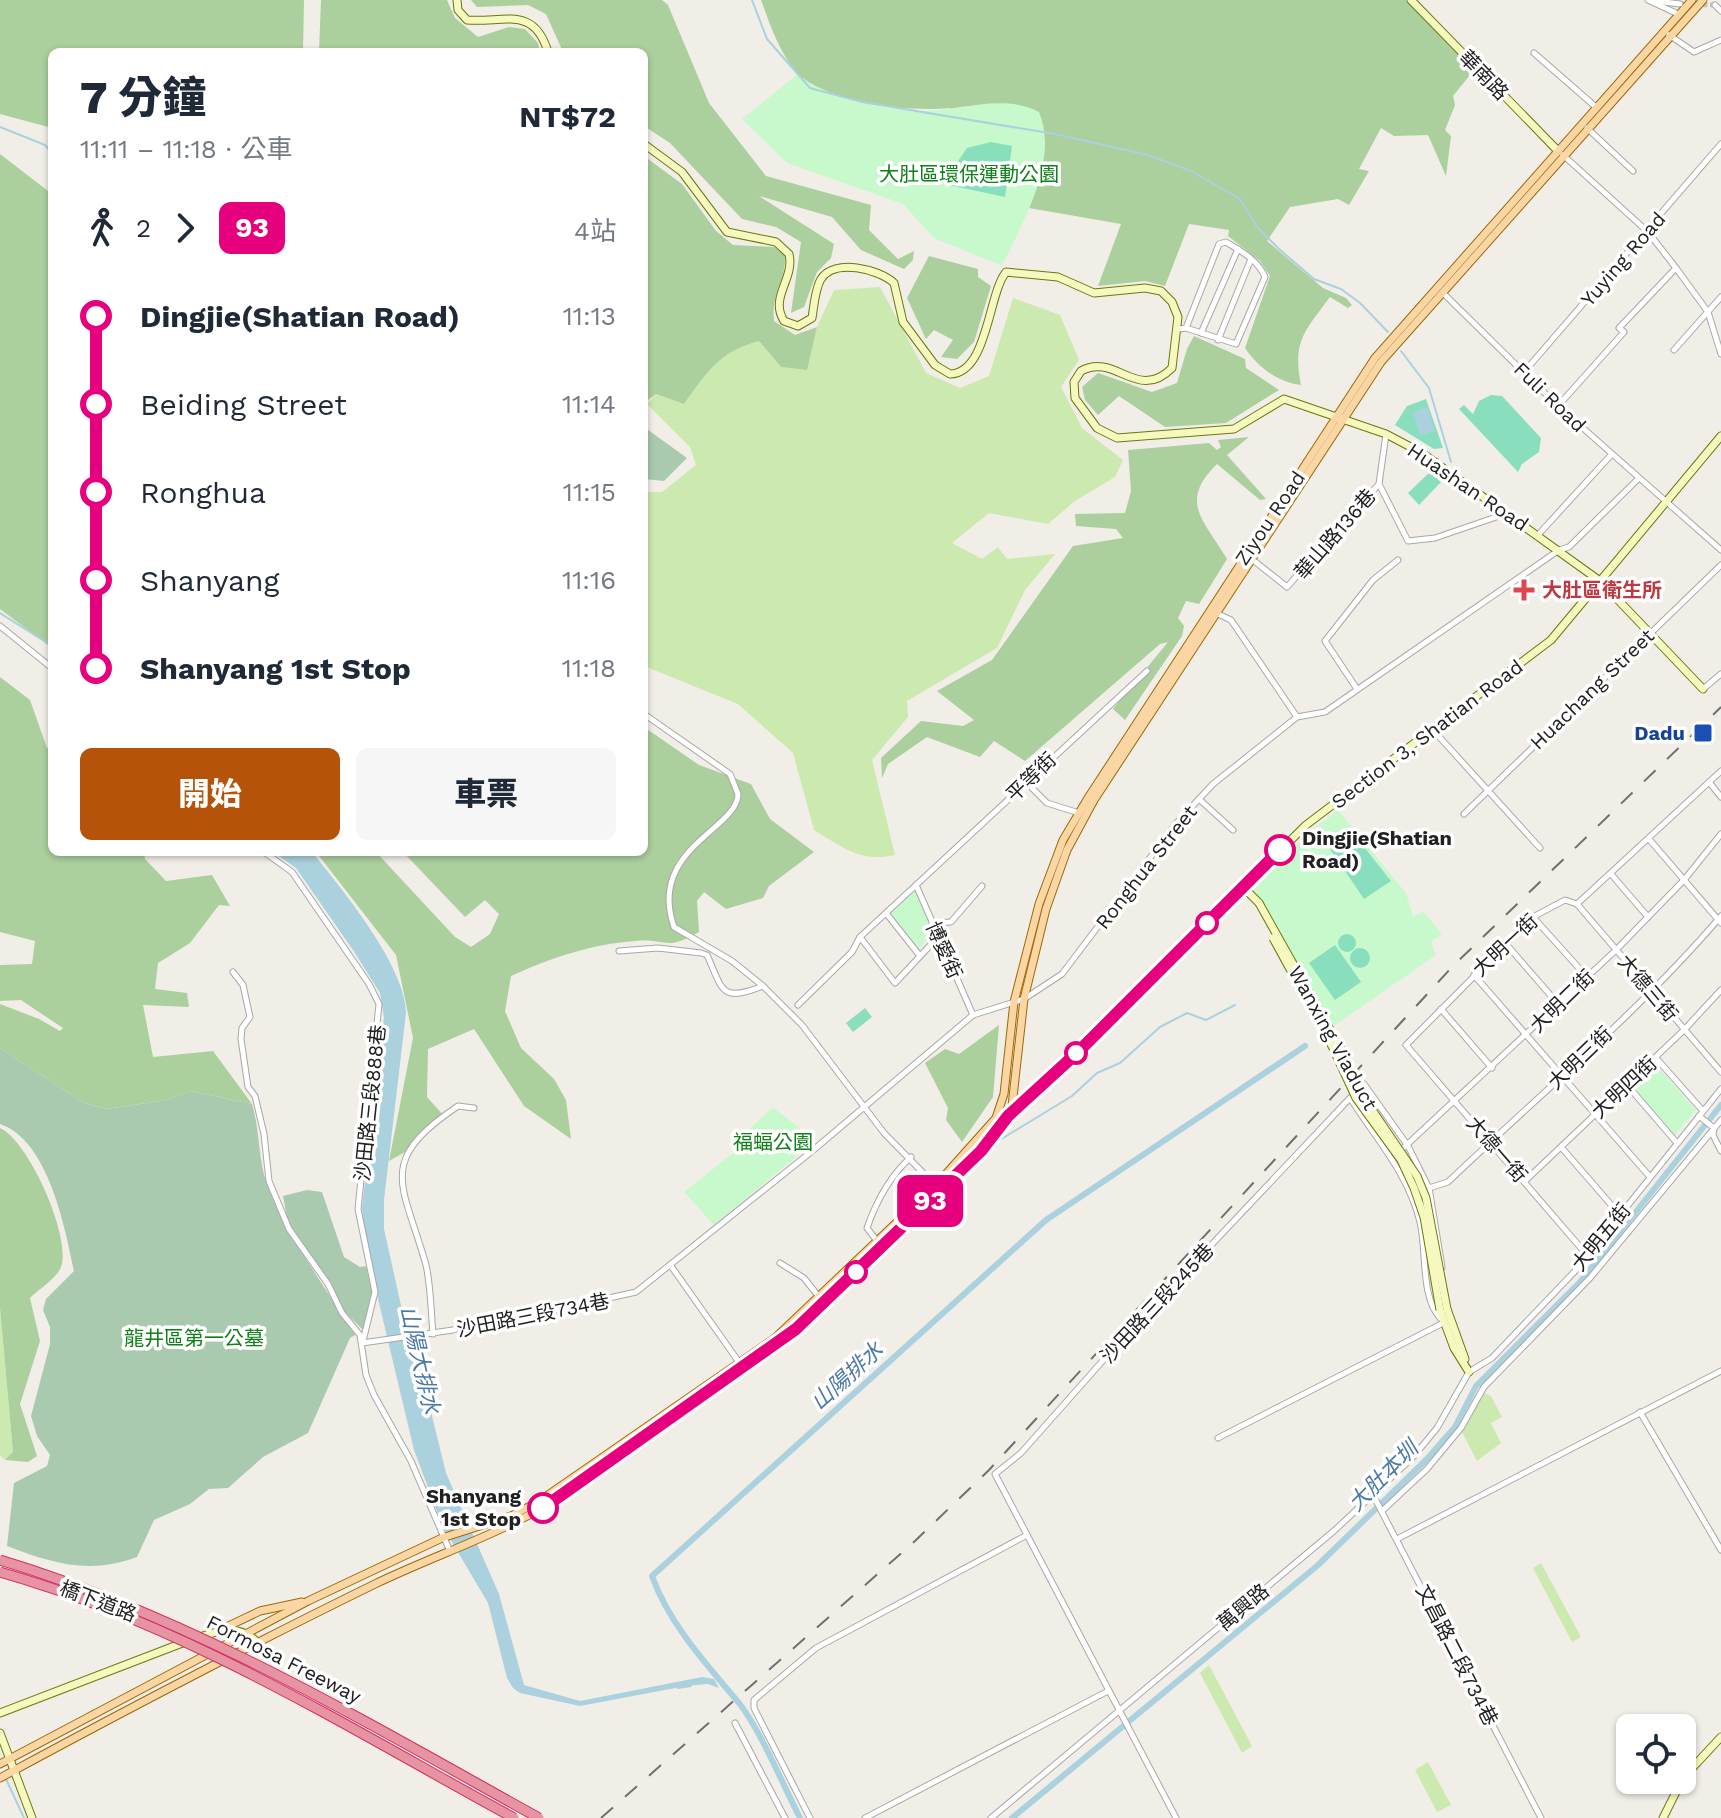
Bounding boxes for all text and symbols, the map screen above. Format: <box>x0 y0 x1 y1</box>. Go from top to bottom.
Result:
street label: 華南路 <box>1455 45 1513 105</box>
text: 7 分鐘 <box>80 72 206 124</box>
text: NT$72 <box>519 99 616 134</box>
text: 11:11 – 11:18 · 公車 <box>80 134 292 164</box>
park label: 大肚區環保運動公園 <box>879 162 1059 186</box>
icon: walk <box>80 206 124 250</box>
icon: forward <box>163 206 207 250</box>
street label: Yuying Road <box>1576 207 1670 311</box>
text: 93 <box>235 211 269 244</box>
text: 2 <box>136 213 151 243</box>
text: 4站 <box>574 216 616 246</box>
text: Dingjie(Shatian Road) <box>140 299 460 334</box>
text: 11:13 <box>563 301 616 331</box>
street label: Fuli Road <box>1509 357 1591 437</box>
text: Beiding Street <box>140 387 347 422</box>
text: 11:14 <box>562 389 616 419</box>
street label: Huashan Road <box>1403 438 1533 536</box>
street label: Ziyou Road <box>1230 466 1310 570</box>
text: Ronghua <box>140 475 266 510</box>
text: 11:15 <box>563 477 616 507</box>
street label: 華山路136巷 <box>1289 484 1381 584</box>
text: Shanyang <box>140 563 280 598</box>
text: 11:16 <box>562 565 616 595</box>
place label: 大肚區衛生所 <box>1542 578 1662 602</box>
marker: 大肚區衛生所 <box>1513 579 1535 601</box>
street label: Huachang Street <box>1525 623 1659 754</box>
text: Shanyang 1st Stop <box>140 651 411 686</box>
text: 11:18 <box>562 653 616 683</box>
street label: Section 3, Shatian Road <box>1327 654 1527 814</box>
place label: Dadu <box>1634 721 1685 745</box>
marker: Dadu <box>1692 722 1714 744</box>
button: 開始 <box>80 748 340 840</box>
button: 車票 <box>356 748 616 840</box>
street label: 平等街 <box>1001 748 1061 806</box>
street label: Ronghua Street <box>1090 800 1202 934</box>
place label: Dingjie(Shatian Road) <box>1302 826 1452 873</box>
marker: Dingjie(Shatian Road) <box>1265 835 1295 865</box>
street label: 大明一街 <box>1468 909 1542 981</box>
unlabelled marker <box>1196 912 1218 934</box>
street label: 博愛街 <box>921 918 967 982</box>
street label: 大德三街 <box>1613 950 1683 1026</box>
street label: Wanxing Viaduct <box>1283 962 1383 1115</box>
street label: 大明二街 <box>1525 965 1599 1037</box>
street label: 大明三街 <box>1543 1022 1617 1094</box>
street label: 沙田路三段888巷 <box>350 1024 390 1182</box>
unlabelled marker <box>1065 1042 1087 1064</box>
street label: 大明四街 <box>1587 1051 1661 1123</box>
street label: 大德一街 <box>1462 1111 1532 1187</box>
park label: 福蝠公園 <box>733 1130 813 1154</box>
line badge: 93 <box>894 1175 966 1227</box>
text: 93 <box>913 1184 947 1217</box>
street label: 大明五街 <box>1567 1198 1635 1276</box>
street label: 沙田路三段245巷 <box>1095 1238 1219 1368</box>
unlabelled marker <box>845 1261 867 1283</box>
street label: 沙田路三段734巷 <box>455 1288 611 1342</box>
water label: 山陽大排水 <box>395 1304 445 1417</box>
park label: 龍井區第一公墓 <box>124 1326 264 1350</box>
water label: 山陽排水 <box>806 1337 889 1415</box>
water label: 大肚本圳 <box>1343 1434 1425 1516</box>
place label: Shanyang 1st Stop <box>426 1484 522 1531</box>
marker: Shanyang 1st Stop <box>528 1493 558 1523</box>
street label: 橋下道路 <box>56 1575 140 1627</box>
street label: 萬興路 <box>1212 1579 1274 1635</box>
street label: 文昌路二段734巷 <box>1411 1580 1503 1730</box>
street label: Formosa Freeway <box>203 1610 366 1709</box>
map controls <box>1616 1714 1696 1794</box>
button: locate <box>1616 1714 1696 1794</box>

